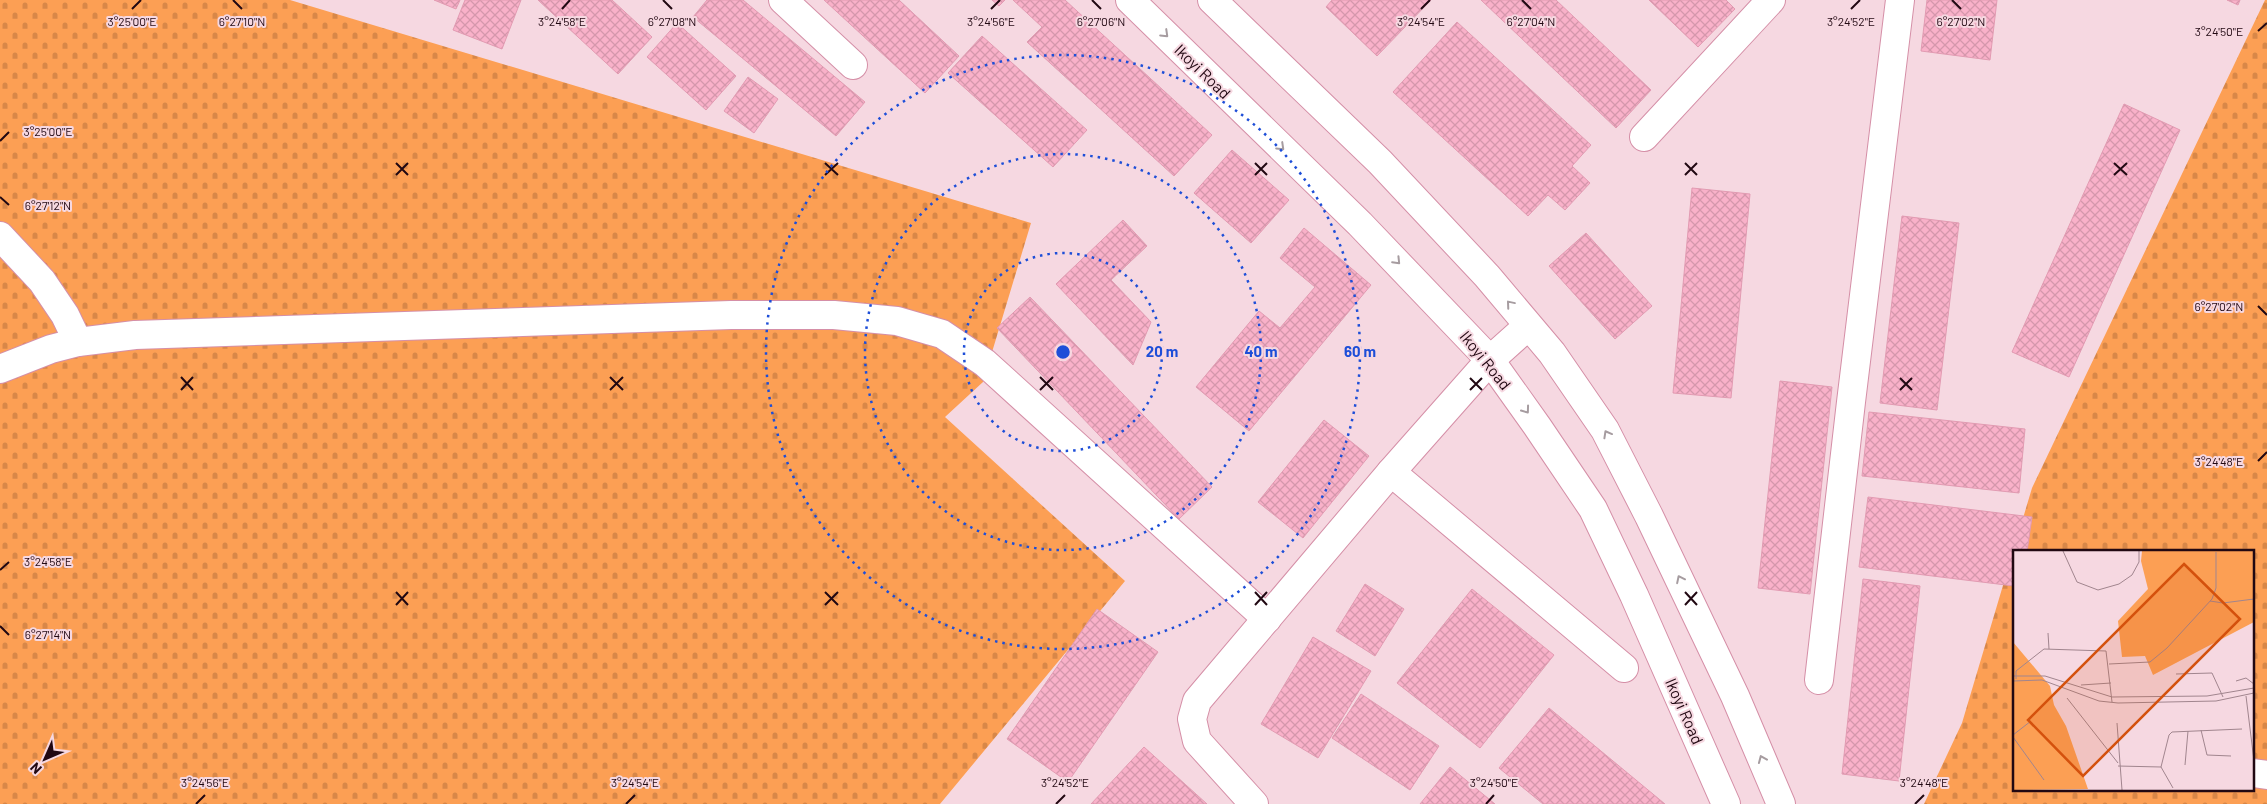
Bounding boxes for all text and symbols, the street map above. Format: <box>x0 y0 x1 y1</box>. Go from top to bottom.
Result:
text: 3°25'00"E <box>108 14 156 28</box>
text: 6°27'10"N <box>219 14 265 28</box>
text: 3°24'58"E <box>538 14 586 28</box>
text: 6°27'08"N <box>648 14 696 28</box>
text: 3°24'56"E <box>967 14 1015 28</box>
text: 6°27'06"N <box>1077 14 1125 28</box>
text: 3°24'54"E <box>1397 14 1445 28</box>
text: 6°27'04"N <box>1507 14 1555 28</box>
text: 3°24'52"E <box>1827 14 1875 28</box>
text: 6°27'02"N <box>1937 14 1985 28</box>
text: 3°24'50"E <box>2195 24 2243 38</box>
one-way arrow <box>1159 28 1168 37</box>
street label: Ikoyi Road <box>1171 40 1235 102</box>
text: 3°25'00"E <box>24 124 72 138</box>
one-way arrow <box>1275 141 1284 150</box>
text: 6°27'12"N <box>25 198 71 212</box>
one-way arrow <box>1391 256 1400 265</box>
text: 6°27'02"N <box>2195 299 2243 313</box>
one-way arrow <box>1508 301 1516 310</box>
street label: Ikoyi Road <box>1456 327 1516 393</box>
text: 20 m <box>1146 342 1178 360</box>
text: 40 m <box>1244 342 1278 360</box>
text: 60 m <box>1344 342 1376 360</box>
centre of rings <box>1054 343 1072 361</box>
one-way arrow <box>1520 404 1529 414</box>
one-way arrow <box>1603 431 1613 440</box>
text: 3°24'48"E <box>2195 454 2243 468</box>
inset map <box>2013 550 2254 792</box>
text: 3°24'58"E <box>24 554 72 568</box>
one-way arrow <box>1676 576 1686 585</box>
text: 6°27'14"N <box>25 627 71 641</box>
street label: Ikoyi Road <box>1662 675 1708 747</box>
north arrow <box>20 734 70 784</box>
one-way arrow <box>1757 755 1768 764</box>
text: N <box>26 759 45 778</box>
text: 3°24'56"E <box>181 775 229 789</box>
text: 3°24'54"E <box>611 775 659 789</box>
text: 3°24'52"E <box>1041 775 1089 789</box>
text: 3°24'50"E <box>1470 775 1518 789</box>
text: 3°24'48"E <box>1900 775 1948 789</box>

